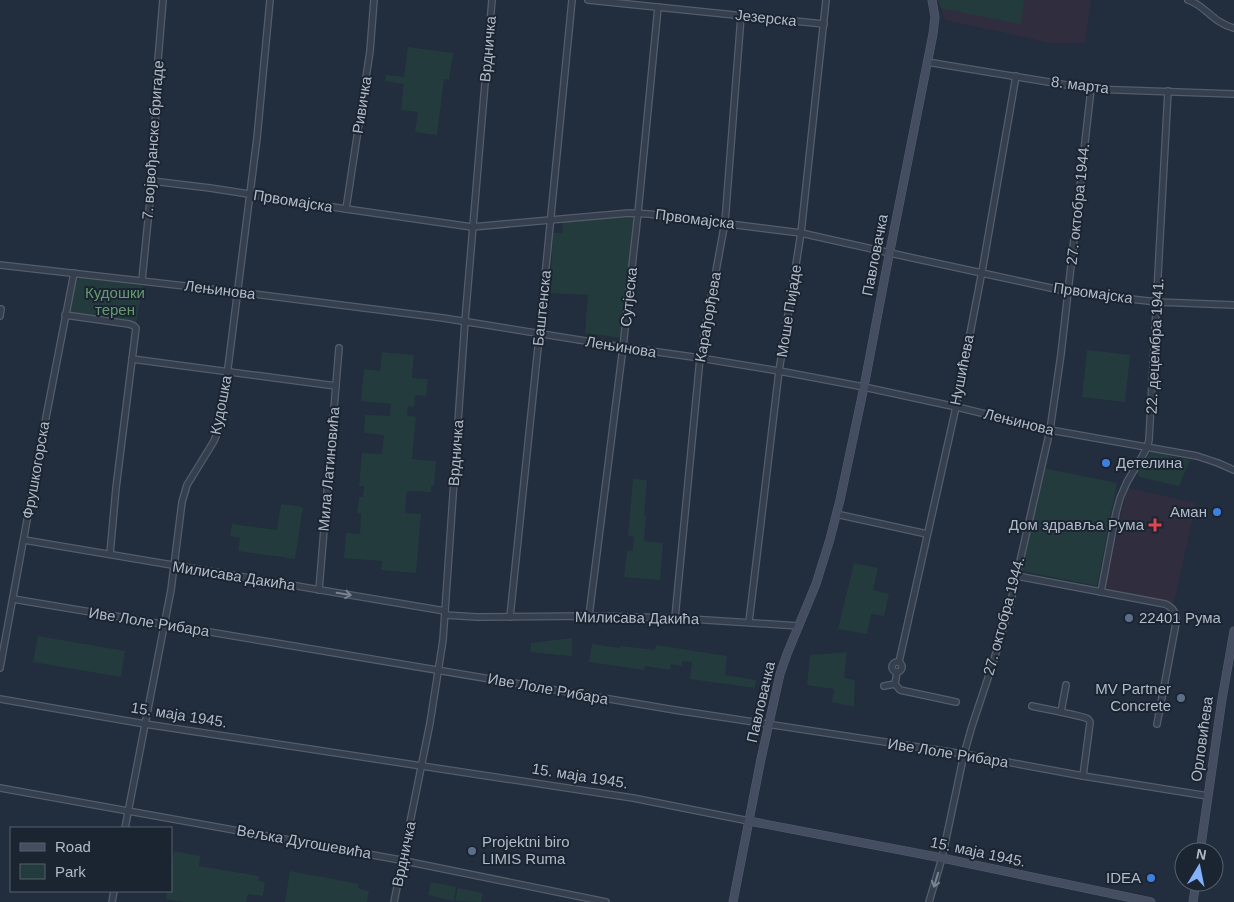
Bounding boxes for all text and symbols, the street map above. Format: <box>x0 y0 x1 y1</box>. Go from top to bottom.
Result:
street label: Језерска <box>735 6 798 29</box>
street label: Врдничка <box>476 14 499 83</box>
street label: 7. војвођанске бригаде <box>138 60 167 220</box>
street label: 8. марта <box>1050 73 1111 97</box>
street label: Ривичка <box>349 74 375 135</box>
street label: 27. октобра 1944. <box>1063 142 1092 266</box>
street label: Првомајска <box>252 186 335 215</box>
street label: Првомајска <box>654 205 736 232</box>
street label: Павловачка <box>858 212 891 297</box>
street label: Моше Пијаде <box>773 263 804 358</box>
street label: Сутјеска <box>617 266 640 327</box>
street label: Баштенска <box>529 268 554 347</box>
street label: Карађорђева <box>691 270 724 364</box>
street label: Лењинова <box>184 277 257 302</box>
street label: 22. децембра 1941. <box>1142 278 1167 414</box>
street label: Првомајска <box>1052 279 1135 307</box>
park label: Кудошки терен <box>85 284 145 318</box>
street label: Лењинова <box>584 333 658 361</box>
street label: Нушићева <box>946 333 977 407</box>
street label: Кудошка <box>206 373 235 436</box>
street label: Мила Латиновића <box>315 405 342 532</box>
street label: Лењинова <box>982 405 1057 439</box>
street label: Фрушкогорска <box>19 419 53 520</box>
street label: Врдничка <box>445 419 466 487</box>
place label: Детелина <box>1116 454 1183 471</box>
marker: Детелина <box>1100 457 1112 469</box>
place label: Аман <box>1170 503 1207 520</box>
marker: Аман <box>1211 506 1223 518</box>
place label: Дом здравља Рума <box>1009 516 1145 533</box>
marker: Дом здравља Рума <box>1148 518 1162 532</box>
street label: 27. октобра 1944. <box>980 555 1028 677</box>
street label: Милисава Дакића <box>171 557 297 594</box>
one-way arrow <box>335 589 351 599</box>
street label: Иве Лоле Рибара <box>88 604 211 640</box>
street label: Милисава Дакића <box>575 608 700 627</box>
place label: 22401 Рума <box>1139 609 1222 626</box>
marker: 22401 Рума <box>1123 612 1135 624</box>
street label: Павловачка <box>743 659 778 744</box>
street label: Иве Лоле Рибара <box>487 670 610 708</box>
place label: MV Partner Concrete <box>1095 680 1171 714</box>
marker: MV Partner Concrete <box>1175 692 1187 704</box>
street label: Орловићева <box>1187 695 1216 783</box>
street label: 15. маја 1945. <box>130 699 228 730</box>
street label: Иве Лоле Рибара <box>887 735 1010 771</box>
street label: 15. маја 1945. <box>531 760 629 791</box>
street label: Врдничка <box>388 819 419 888</box>
street label: Вељка Дугошевића <box>236 821 373 862</box>
legend <box>10 827 172 892</box>
place label: Projektni biro LIMIS Ruma <box>482 833 570 867</box>
street label: 15. маја 1945. <box>929 833 1027 870</box>
text: Road <box>55 838 91 855</box>
north arrow <box>1174 842 1224 892</box>
marker: Projektni biro LIMIS Ruma <box>466 845 478 857</box>
text: N <box>1195 845 1208 863</box>
text: Park <box>55 863 86 880</box>
place label: IDEA <box>1106 869 1141 886</box>
one-way arrow <box>930 872 940 888</box>
marker: IDEA <box>1145 872 1157 884</box>

